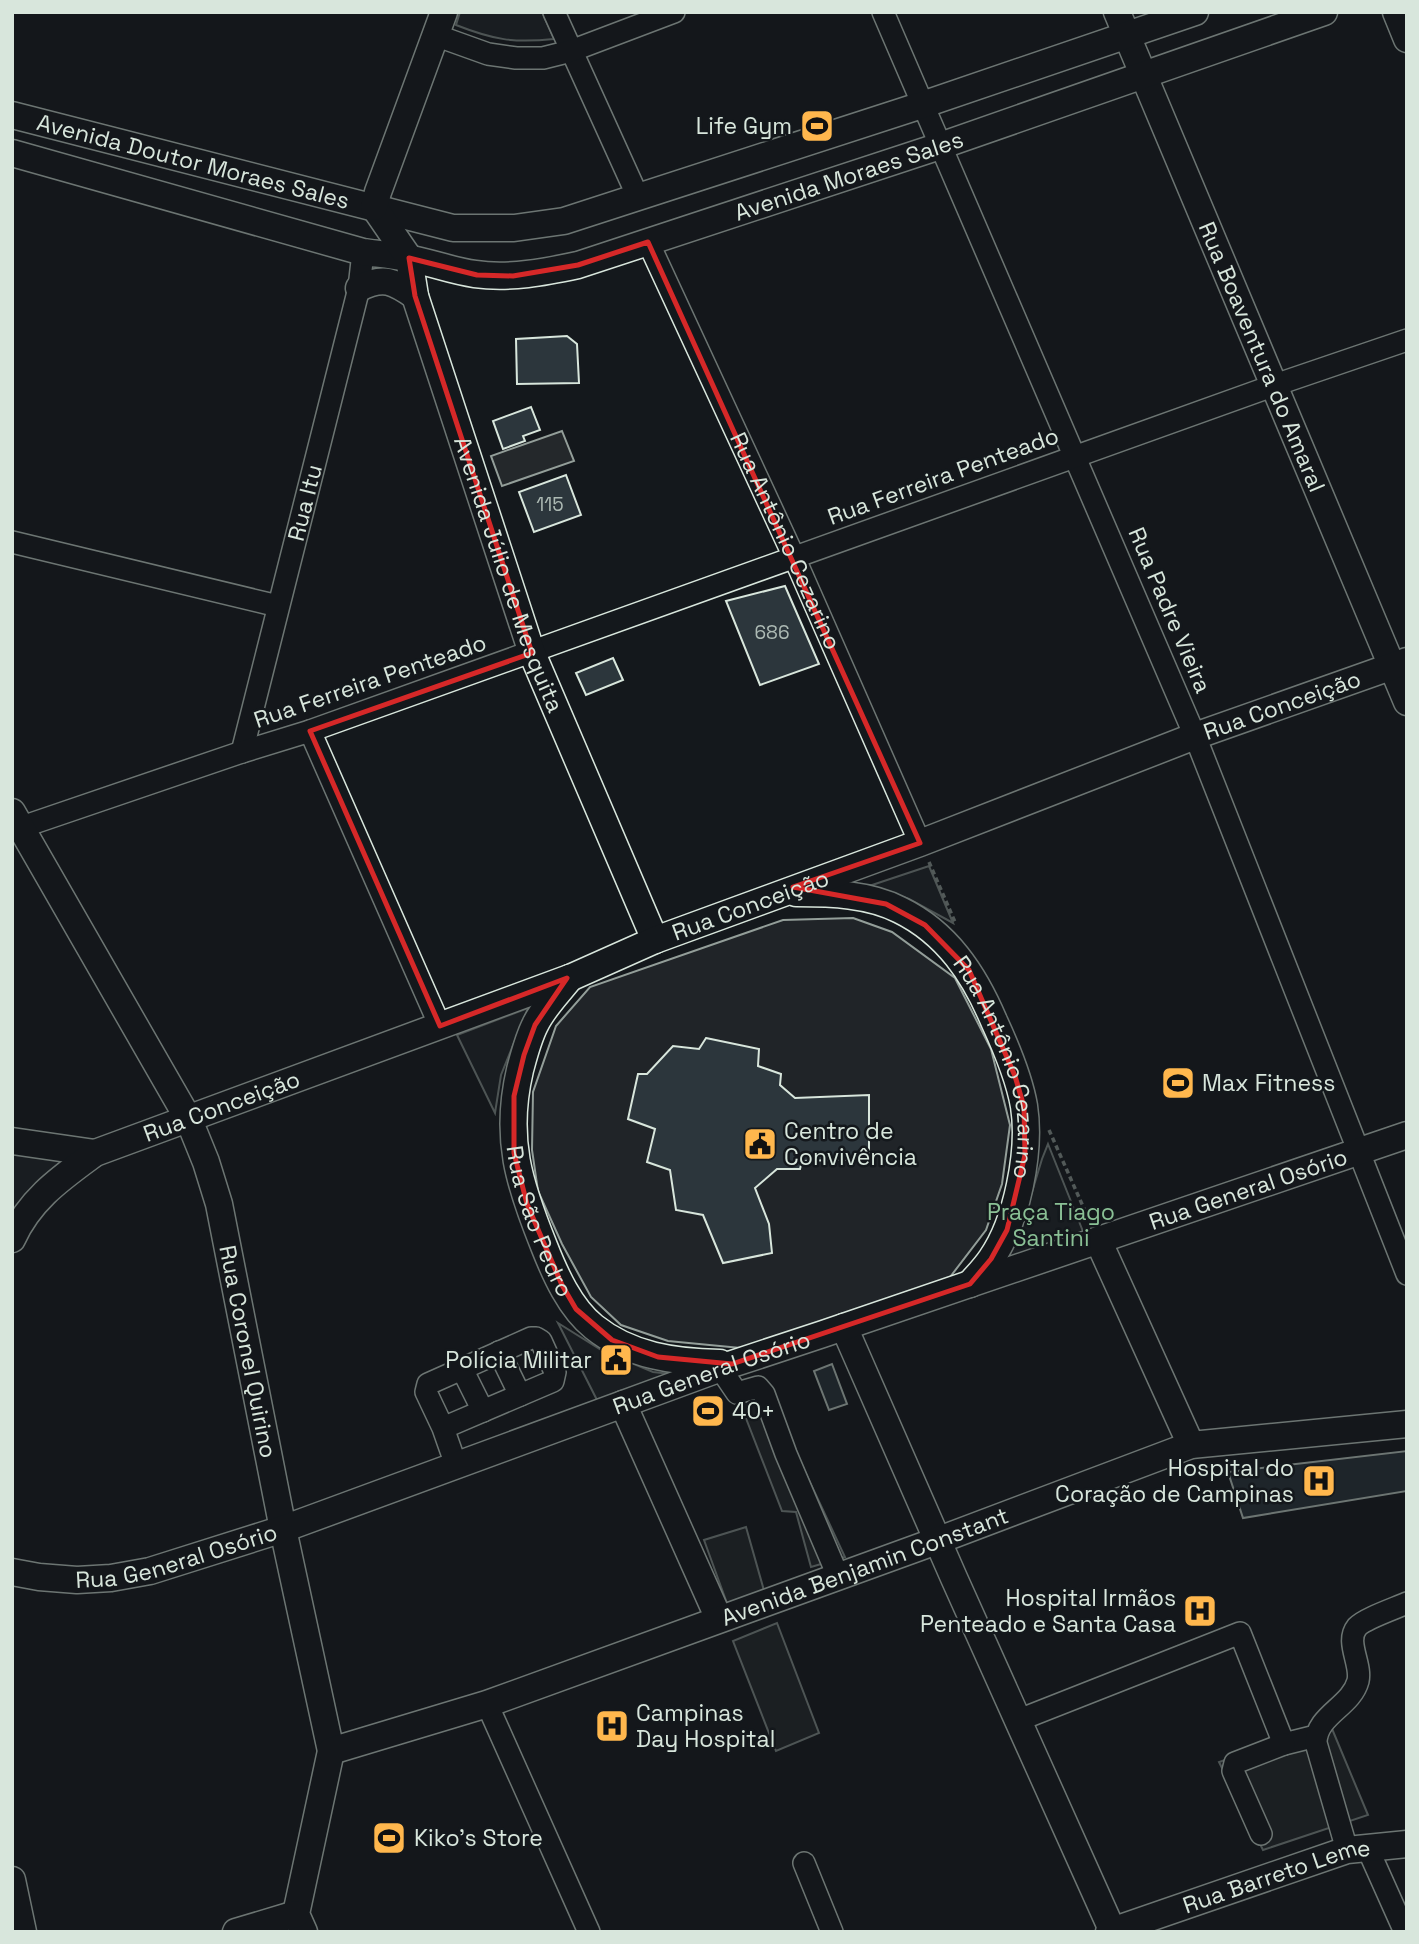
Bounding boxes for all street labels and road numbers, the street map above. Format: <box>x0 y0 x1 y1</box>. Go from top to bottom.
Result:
street label: Avenida Doutor Moraes Sales <box>34 107 353 216</box>
street label: Avenida Moraes Sales <box>731 124 967 228</box>
street label: Rua Boaventura do Amaral <box>1192 217 1332 497</box>
street label: Rua Ferreira Penteado <box>823 420 1063 532</box>
street label: Rua Antônio Cezarino <box>723 427 848 654</box>
street label: Avenida Júlio de Mesquita <box>447 432 571 717</box>
street label: Rua Itu <box>281 461 329 544</box>
street label: Rua Padre Vieira <box>1122 523 1218 697</box>
street label: Rua Ferreira Penteado <box>250 627 490 735</box>
street label: Rua Conceição <box>1199 664 1365 747</box>
street label: Rua Conceição <box>668 863 833 947</box>
street label: Rua Antônio Cezarino <box>947 950 1041 1181</box>
street label: Rua Conceição <box>139 1064 304 1149</box>
street label: Rua General Osório <box>1145 1141 1351 1237</box>
street label: Rua São Pedro <box>500 1144 580 1302</box>
street label: Rua Coronel Quirino <box>212 1243 284 1461</box>
street label: Rua General Osório <box>609 1324 814 1422</box>
street label: Avenida Benjamin Constant <box>717 1500 1013 1633</box>
street label: Rua General Osório <box>75 1517 281 1595</box>
street label: Rua Barreto Leme <box>1179 1833 1372 1920</box>

